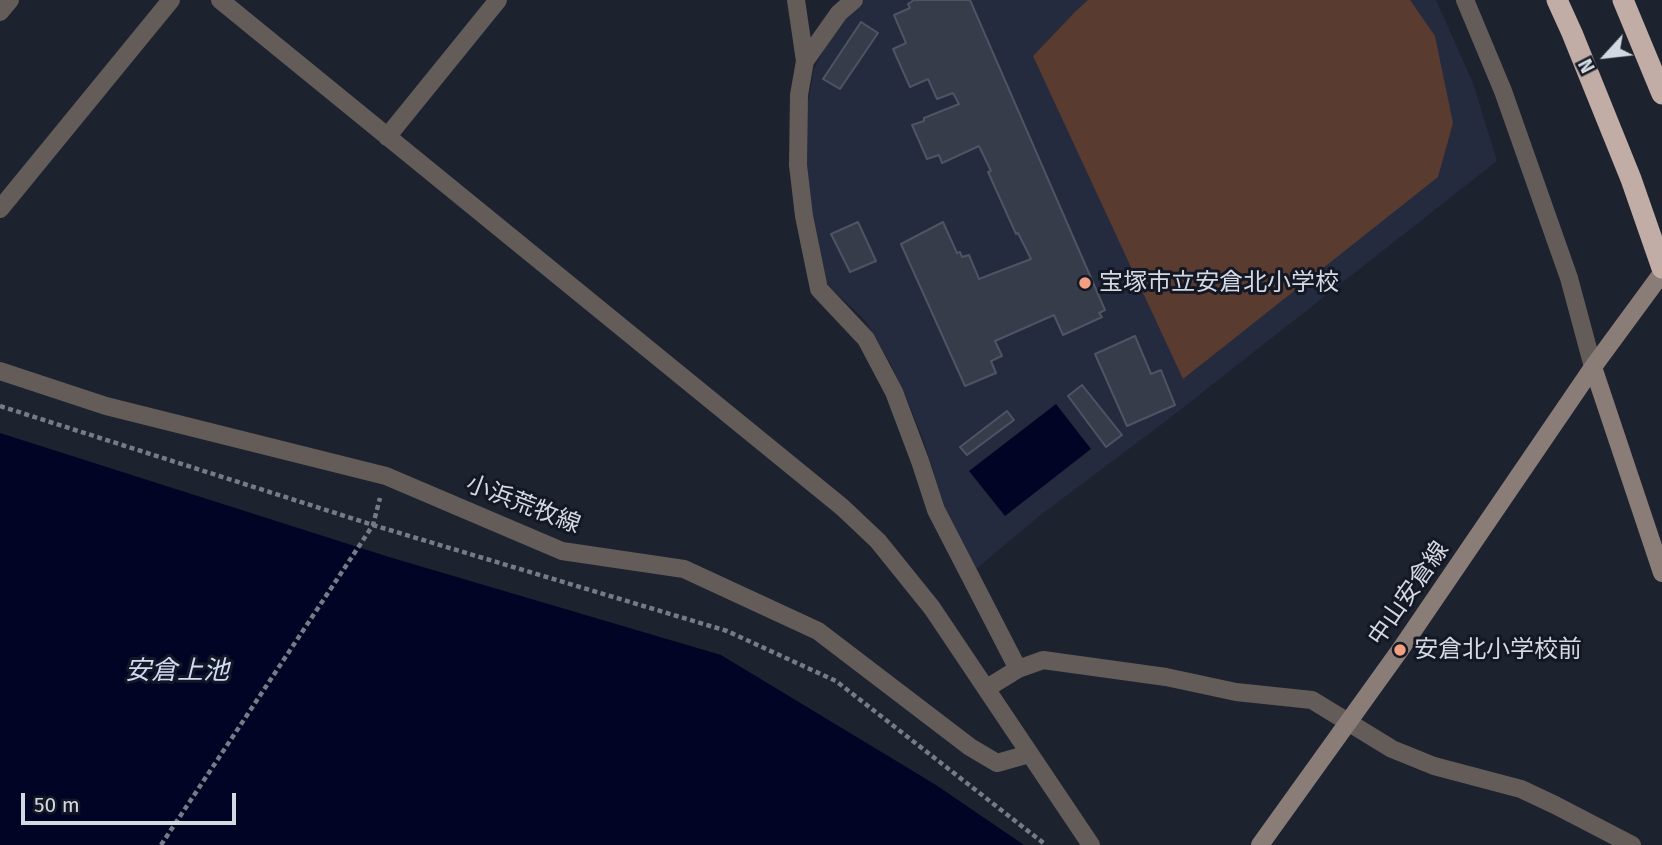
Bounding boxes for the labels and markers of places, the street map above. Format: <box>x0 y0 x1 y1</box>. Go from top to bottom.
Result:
place label: 宝塚市立安倉北小学校 <box>1099 269 1339 297</box>
marker: 宝塚市立安倉北小学校 <box>1077 275 1093 291</box>
place label: 安倉北小学校前 <box>1414 636 1582 664</box>
marker: 安倉北小学校前 <box>1392 642 1408 658</box>

